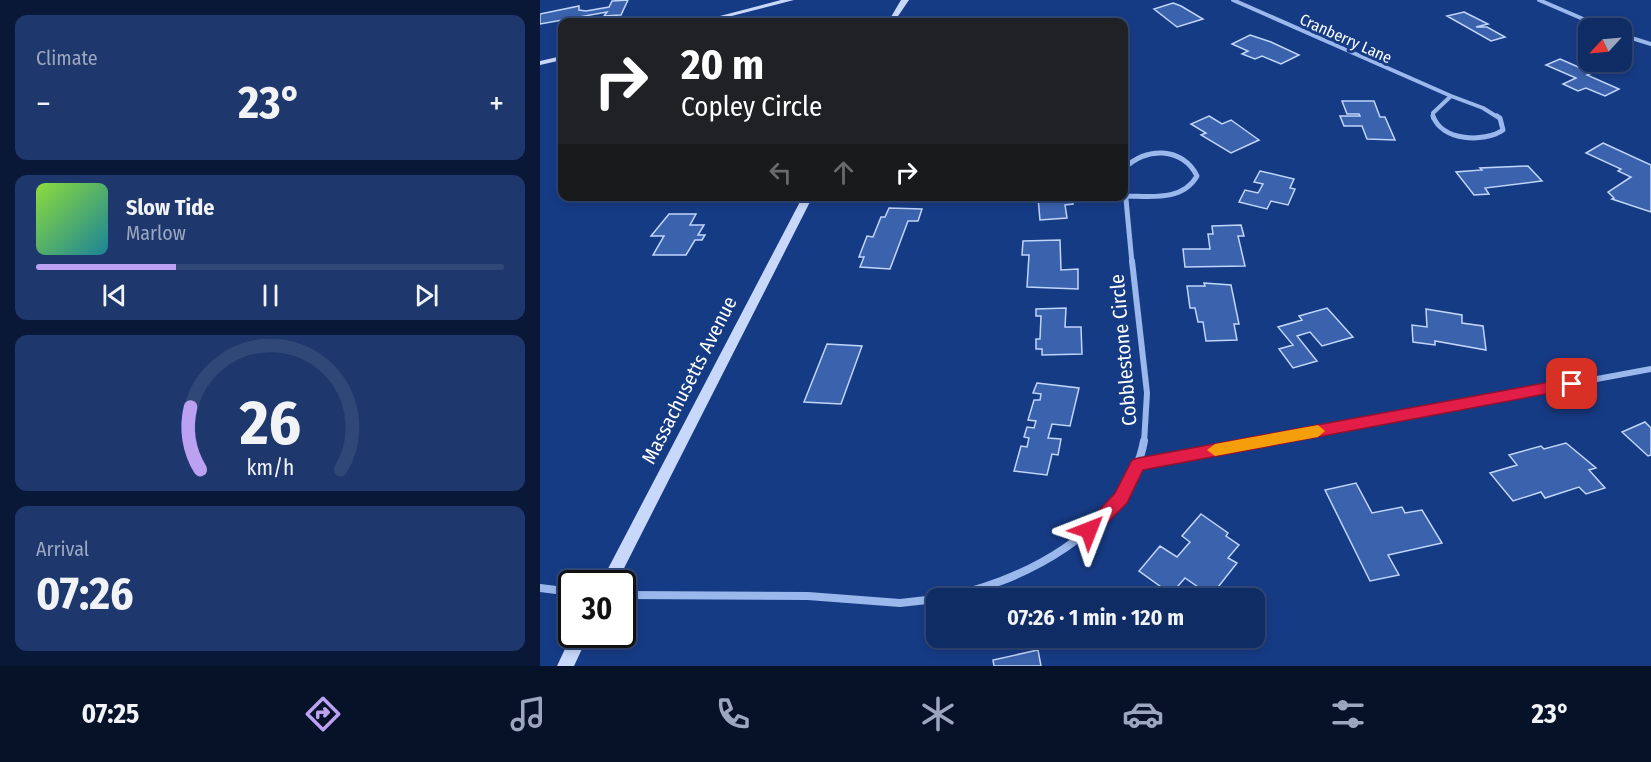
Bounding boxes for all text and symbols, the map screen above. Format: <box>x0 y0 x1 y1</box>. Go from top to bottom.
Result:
street label: Cranberry Lane <box>1297 10 1395 67</box>
north arrow <box>1578 18 1632 72</box>
map controls <box>1578 18 1632 72</box>
text: 20 m <box>681 40 764 90</box>
icon: right <box>582 42 660 120</box>
text: Climate <box>36 46 98 70</box>
text: 23° <box>238 76 302 130</box>
text: − <box>36 84 51 124</box>
text: + <box>489 84 504 124</box>
text: Copley Circle <box>681 91 822 123</box>
icon: left <box>764 156 797 189</box>
icon: ahead <box>827 156 860 189</box>
icon: right <box>890 156 923 189</box>
text: Slow Tide <box>126 194 214 221</box>
text: Marlow <box>126 221 186 245</box>
street label: Cobblestone Circle <box>1104 273 1142 427</box>
icon: previous <box>98 279 131 312</box>
icon: pause <box>254 279 287 312</box>
icon: next <box>410 279 443 312</box>
street label: Massachusetts Avenue <box>636 292 742 468</box>
pin <box>1546 358 1597 409</box>
icon: arrive <box>1555 367 1588 400</box>
text: 26 <box>238 386 301 461</box>
text: km/h <box>246 455 294 481</box>
position arrow <box>1057 498 1121 562</box>
text: Arrival <box>36 537 89 561</box>
text: 07:26 <box>36 567 134 621</box>
speed limit sign: 30 <box>558 570 636 648</box>
text: 07:26 · 1 min · 120 m <box>1007 604 1184 631</box>
icon: directions <box>302 693 344 735</box>
icon: music <box>507 693 549 735</box>
icon: phone <box>712 693 754 735</box>
icon: climate <box>917 693 959 735</box>
icon: car <box>1122 693 1164 735</box>
icon: filters <box>1327 693 1369 735</box>
text: 07:25 <box>81 698 139 730</box>
text: 23° <box>1532 698 1570 730</box>

